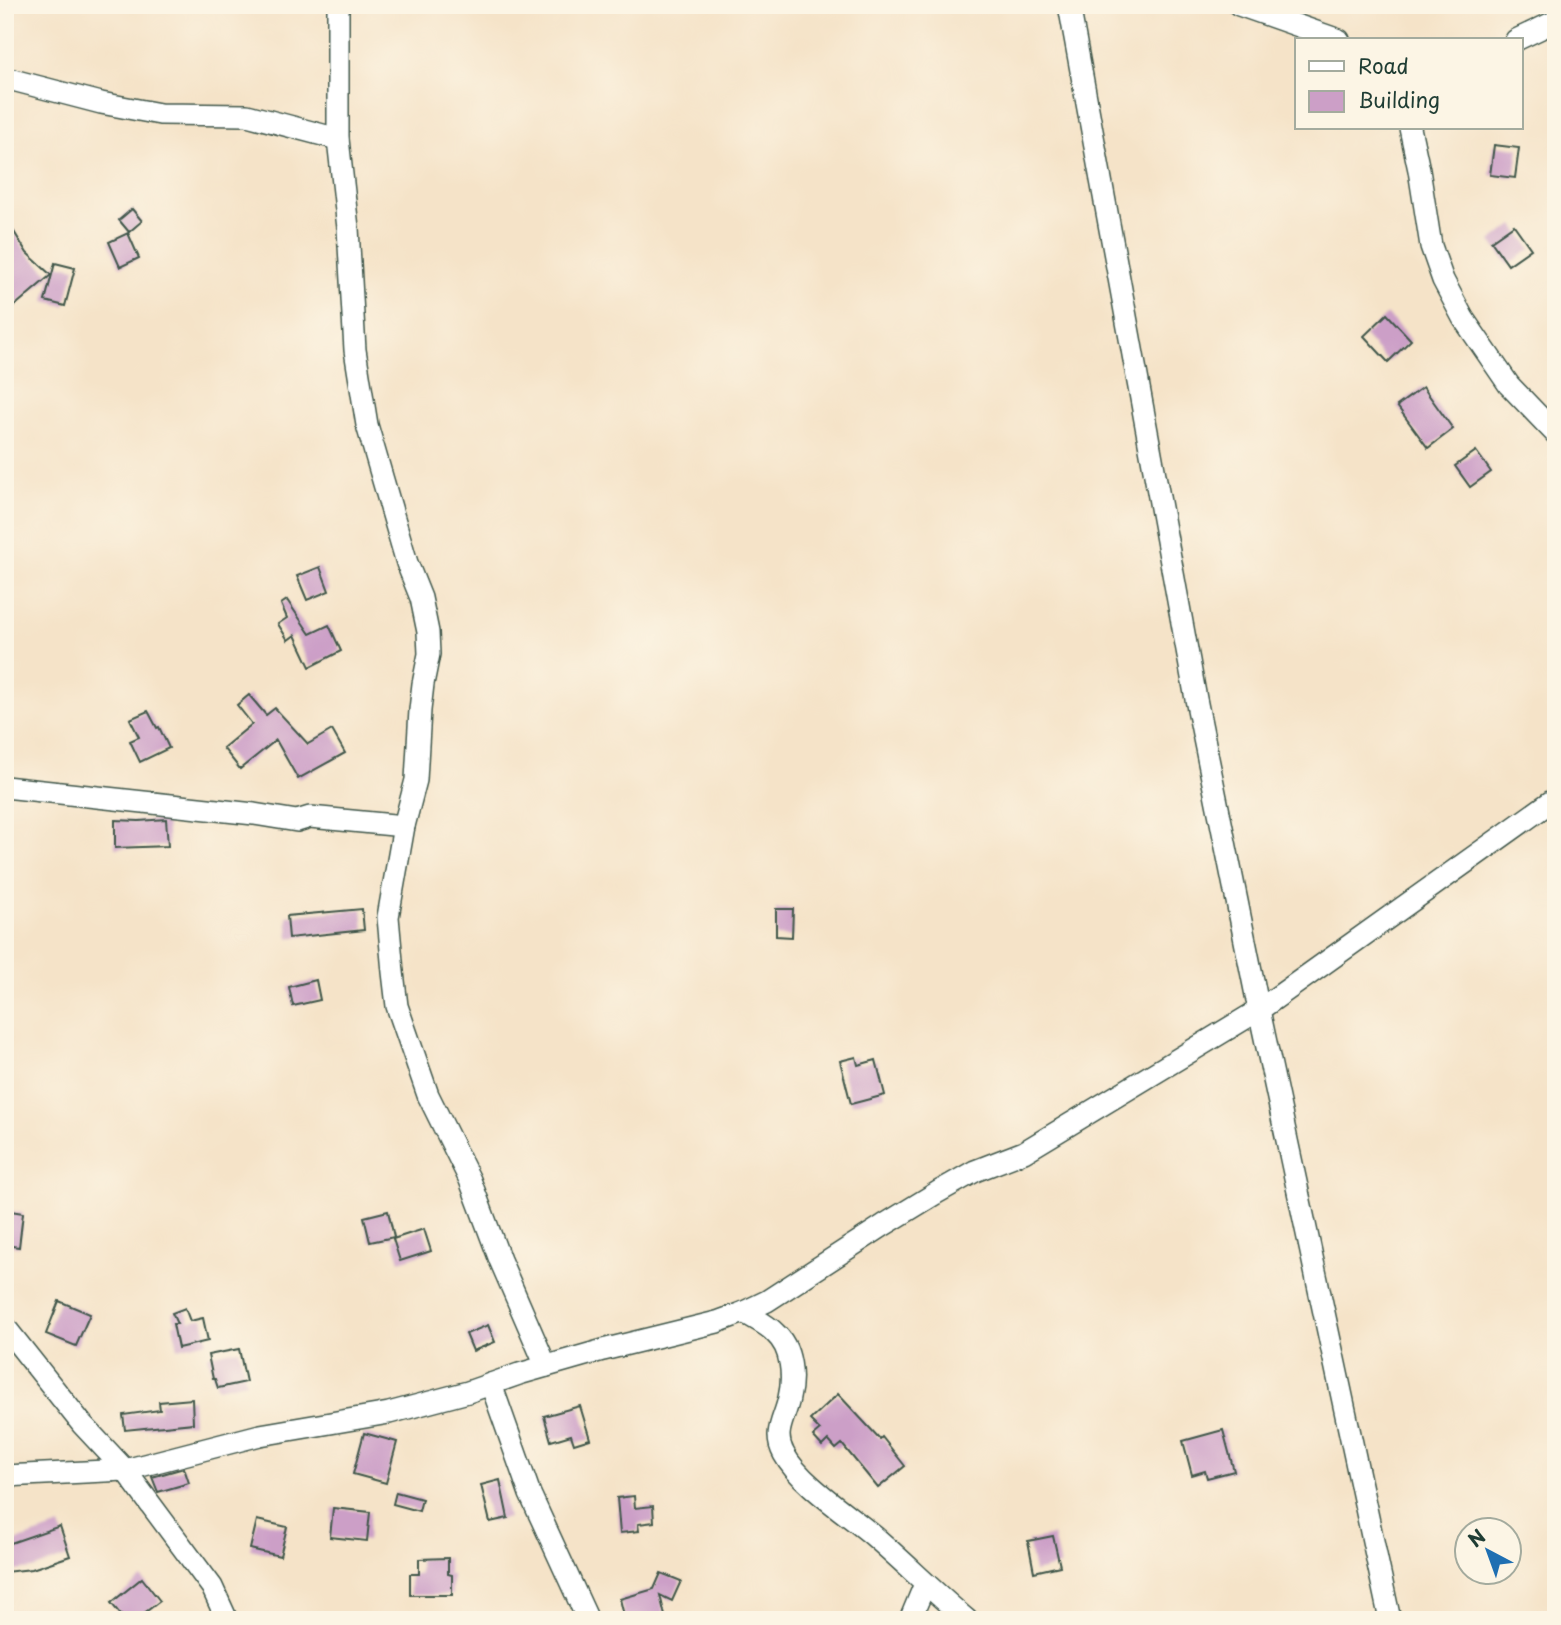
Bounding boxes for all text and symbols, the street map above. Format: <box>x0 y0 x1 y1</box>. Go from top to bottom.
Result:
legend <box>1295 38 1522 130</box>
text: Road <box>1358 49 1409 81</box>
text: Building <box>1358 83 1440 115</box>
north arrow <box>1452 1516 1522 1586</box>
text: N <box>1461 1522 1491 1553</box>

